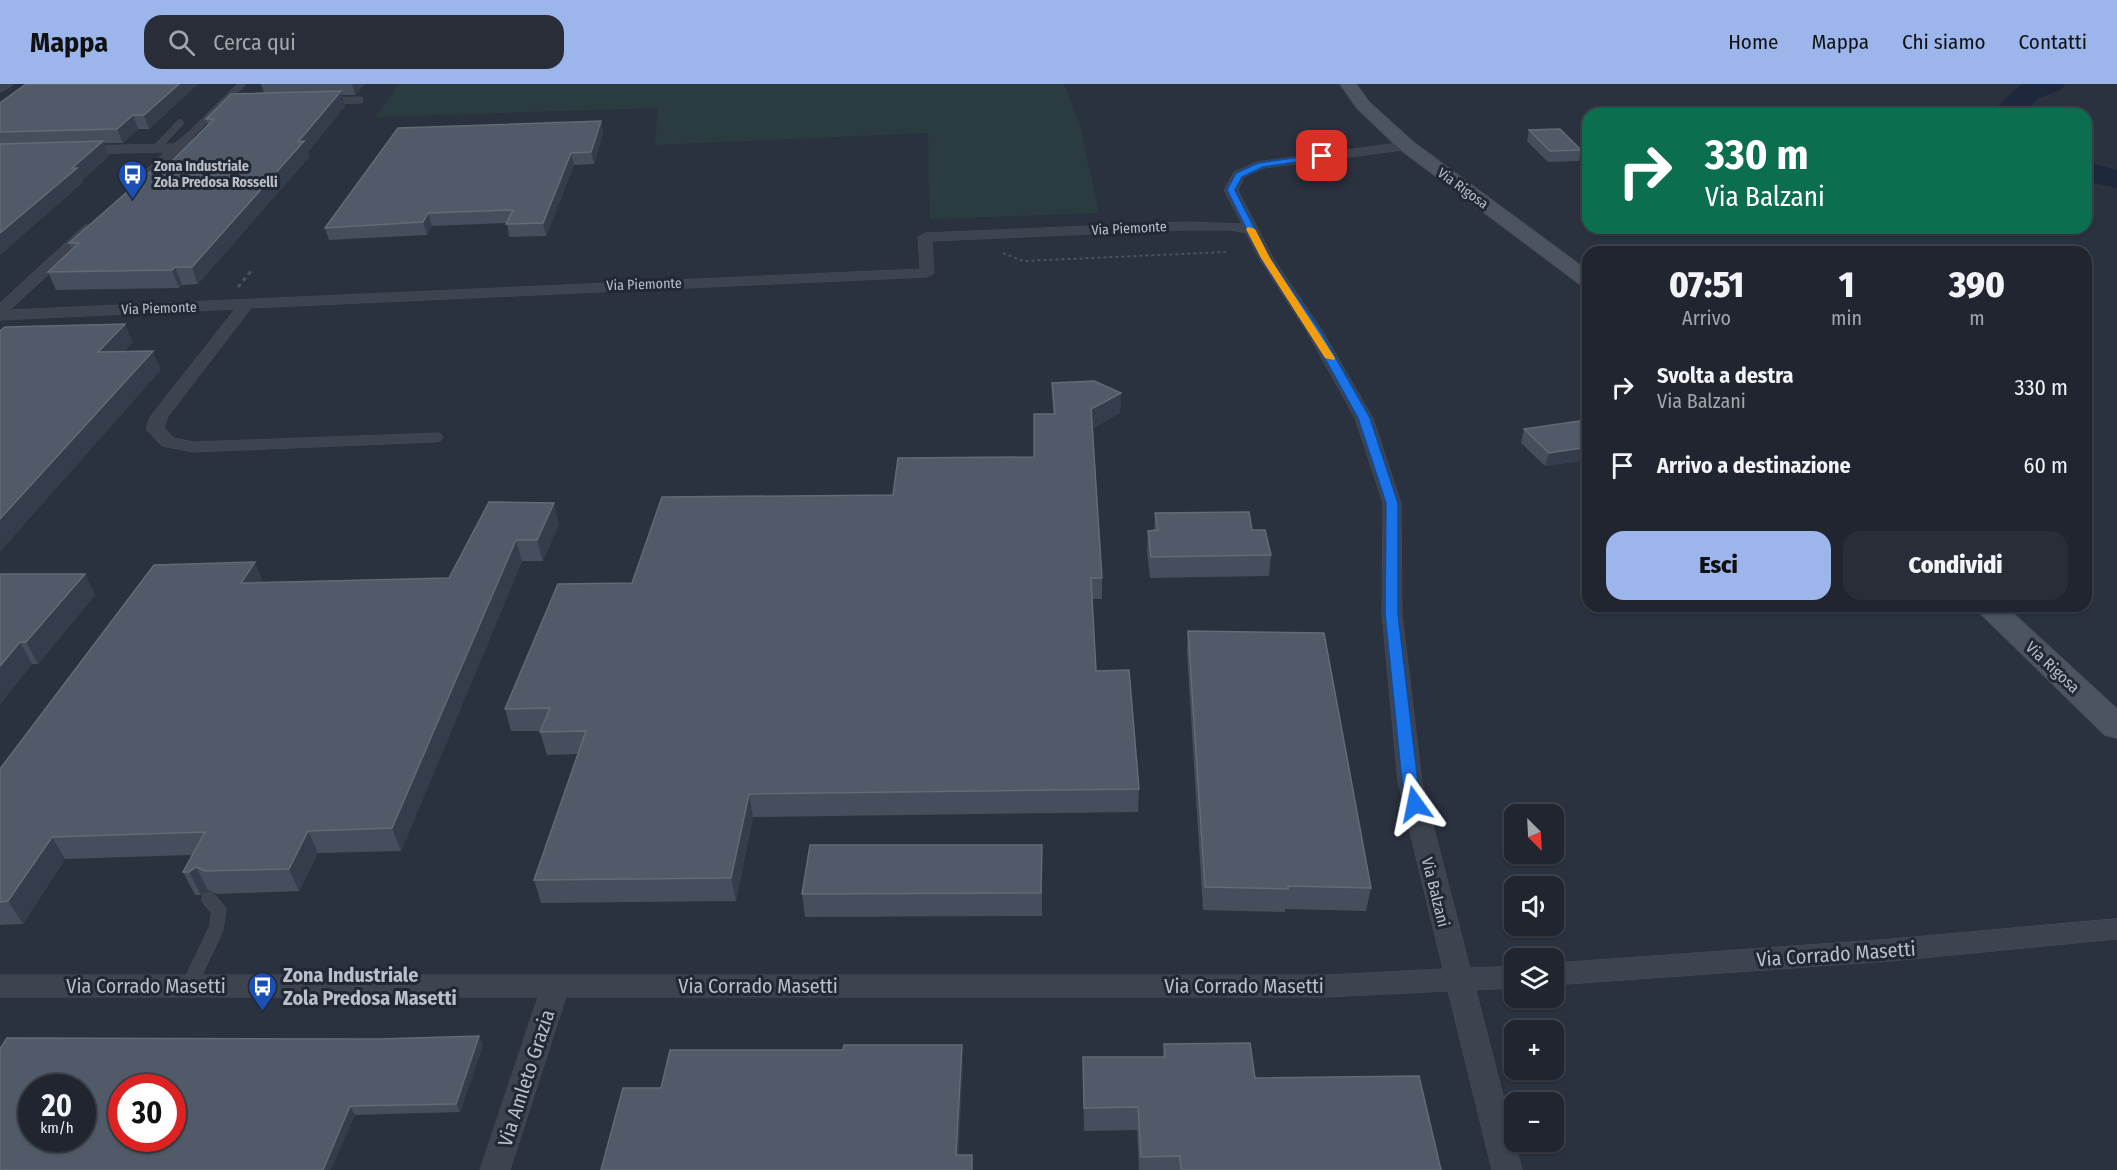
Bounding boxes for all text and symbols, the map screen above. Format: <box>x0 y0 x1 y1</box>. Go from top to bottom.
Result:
search box <box>144 15 564 69</box>
text: Mappa <box>30 26 108 59</box>
icon: search <box>165 26 198 59</box>
text: Cerca qui <box>213 29 296 56</box>
text: Home <box>1728 29 1778 55</box>
text: Mappa <box>1811 29 1869 55</box>
text: Chi siamo <box>1902 29 1986 55</box>
text: Contatti <box>2019 29 2087 55</box>
pin <box>1296 130 1347 181</box>
text: 330 m <box>1705 130 1808 180</box>
icon: right <box>1606 132 1684 210</box>
icon: arrive <box>1305 139 1338 172</box>
bus stop icon: Zona Industriale Zola Predosa Rosselli <box>117 158 149 200</box>
place label: Zona Industriale Zola Predosa Rosselli <box>154 158 278 191</box>
street label: Via Rigosa <box>1434 164 1491 213</box>
text: Via Balzani <box>1705 181 1825 213</box>
street label: Via Piemonte <box>1091 218 1167 239</box>
text: 07:51 <box>1669 263 1744 307</box>
text: 1 <box>1839 263 1854 307</box>
text: 390 <box>1949 263 2005 307</box>
street label: Via Piemonte <box>606 275 682 294</box>
street label: Via Piemonte <box>121 299 197 318</box>
text: Arrivo <box>1682 306 1731 330</box>
text: min <box>1831 306 1862 330</box>
text: m <box>1969 306 1985 330</box>
text: Svolta a destra <box>1657 362 1794 389</box>
icon: right <box>1606 371 1639 404</box>
text: 330 m <box>2015 374 2068 401</box>
text: Via Balzani <box>1657 389 1746 413</box>
icon: arrive <box>1606 449 1639 482</box>
text: Arrivo a destinazione <box>1657 452 1851 479</box>
text: 60 m <box>2024 452 2068 479</box>
button: Esci <box>1606 531 1831 600</box>
button: Condividi <box>1843 531 2068 600</box>
street label: Via Rigosa <box>2022 638 2084 697</box>
position arrow <box>1383 772 1447 836</box>
north arrow <box>1504 804 1564 864</box>
map controls <box>1504 804 1564 1152</box>
street label: Via Balzani <box>1418 855 1453 929</box>
button: sound <box>1504 876 1564 936</box>
street label: Via Corrado Masetti <box>1756 936 1916 972</box>
button: layers <box>1504 948 1564 1008</box>
place label: Zona Industriale Zola Predosa Masetti <box>283 963 457 1010</box>
bus stop icon: Zona Industriale Zola Predosa Masetti <box>246 970 278 1012</box>
street label: Via Corrado Masetti <box>66 974 226 998</box>
street label: Via Corrado Masetti <box>678 974 838 998</box>
street label: Via Corrado Masetti <box>1164 974 1324 998</box>
street label: Via Amleto Grazia <box>493 1007 559 1149</box>
button: + <box>1504 1020 1564 1080</box>
speed limit sign: 30 <box>108 1074 186 1152</box>
text: 20 <box>42 1088 72 1124</box>
button: − <box>1504 1092 1564 1152</box>
text: km/h <box>40 1119 74 1137</box>

